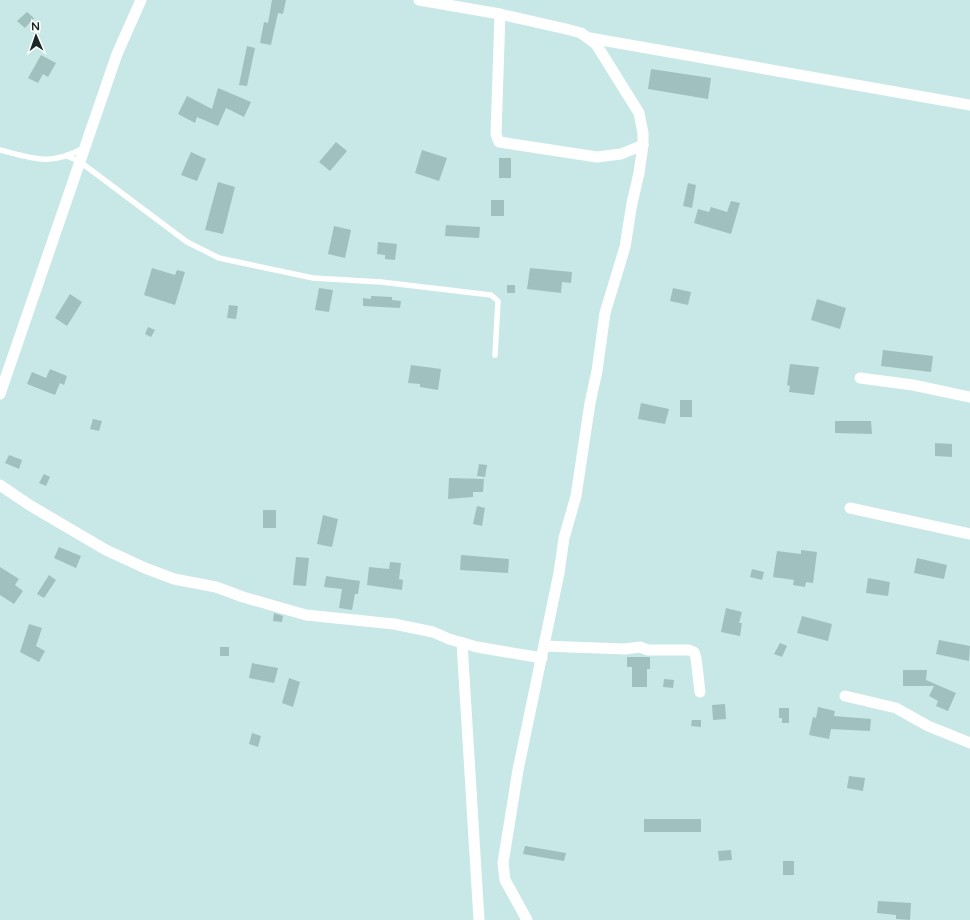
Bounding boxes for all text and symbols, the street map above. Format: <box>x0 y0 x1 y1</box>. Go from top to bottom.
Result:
north arrow <box>16 16 56 56</box>
text: N <box>31 20 40 33</box>

